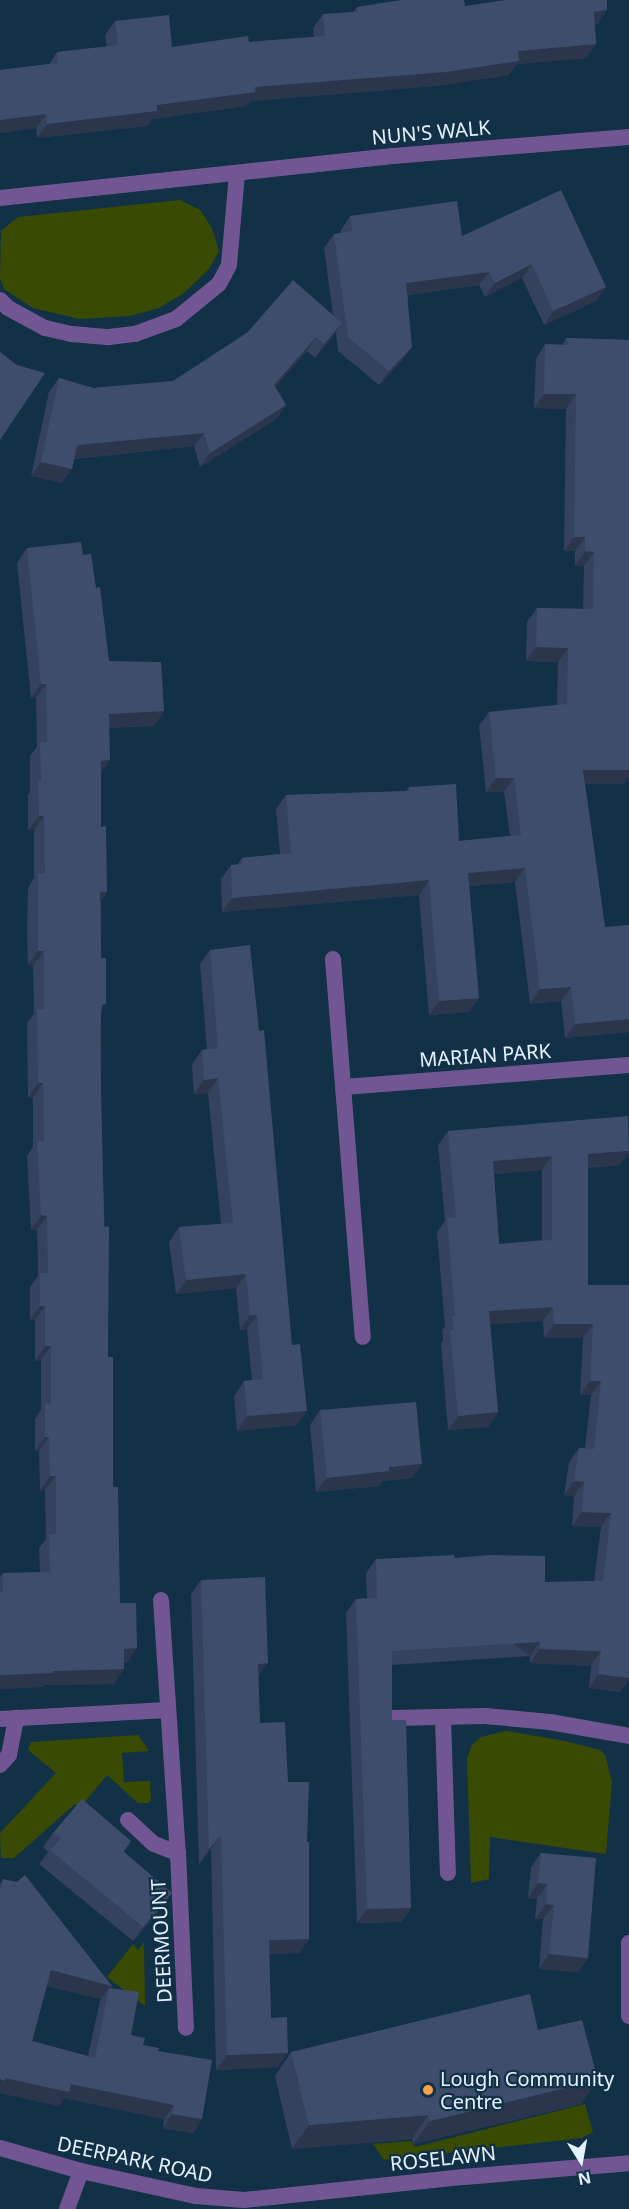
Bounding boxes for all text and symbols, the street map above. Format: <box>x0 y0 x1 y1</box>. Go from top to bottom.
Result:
street label: NUN'S WALK <box>371 115 491 149</box>
street label: MARIAN PARK <box>418 1038 552 1072</box>
street label: DEERMOUNT <box>146 1878 176 2004</box>
place label: Lough Community Centre <box>440 2066 614 2113</box>
marker: Lough Community Centre <box>421 2083 435 2097</box>
street label: DEERPARK ROAD <box>55 2131 215 2187</box>
north arrow <box>551 2131 611 2191</box>
street label: ROSELAWN <box>389 2141 497 2175</box>
text: N <box>576 2167 593 2191</box>

